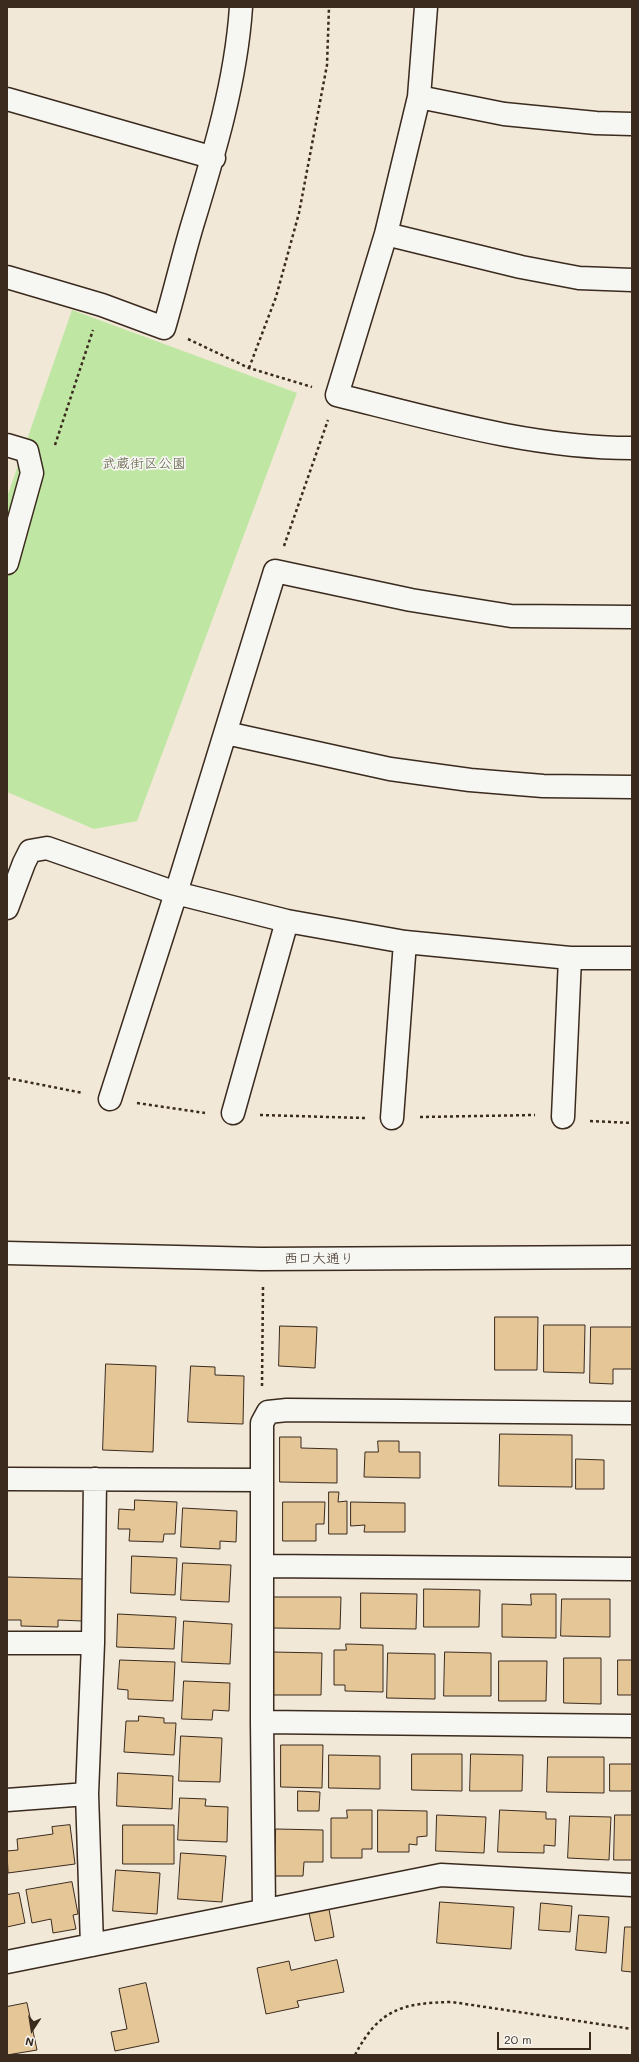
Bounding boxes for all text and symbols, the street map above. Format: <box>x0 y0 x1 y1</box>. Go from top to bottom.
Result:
park label: 武蔵街区公園 <box>102 456 186 472</box>
street label: 西口大通り <box>284 1251 354 1267</box>
north arrow <box>12 2010 52 2050</box>
scale bar <box>499 2024 593 2050</box>
text: 20 m <box>504 2031 532 2047</box>
text: N <box>24 2034 35 2050</box>

